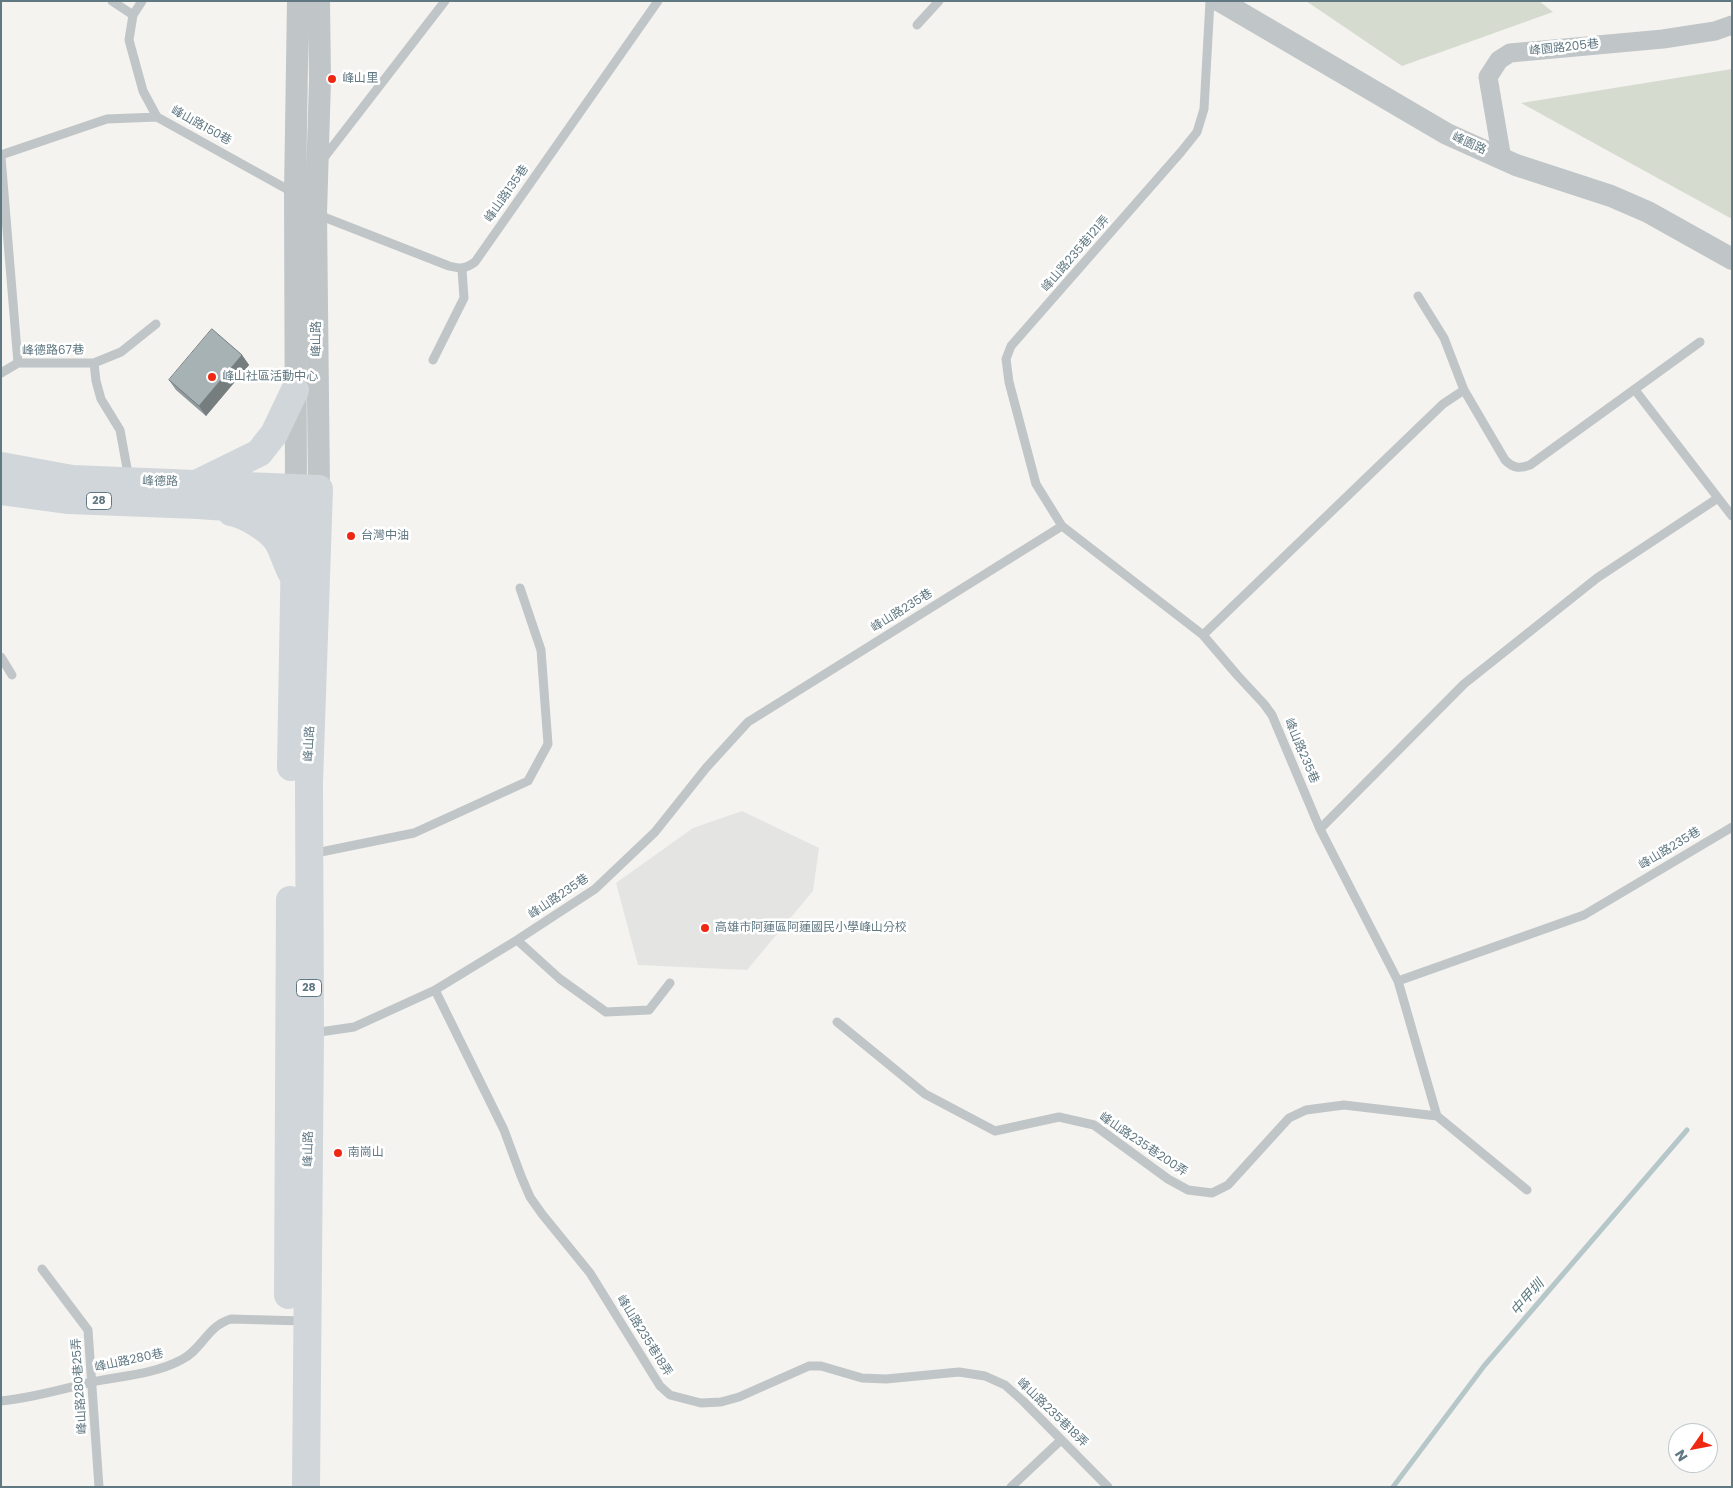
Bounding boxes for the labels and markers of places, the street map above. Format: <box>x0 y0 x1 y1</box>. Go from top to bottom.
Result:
place label: 峰山里 <box>342 72 378 86</box>
marker: 峰山里 <box>326 73 338 85</box>
place label: 峰山社區活動中心 <box>222 370 318 384</box>
marker: 峰山社區活動中心 <box>206 371 218 383</box>
place label: 台灣中油 <box>361 529 409 543</box>
marker: 台灣中油 <box>345 530 357 542</box>
place label: 高雄市阿蓮區阿蓮國民小學峰山分校 <box>715 921 907 935</box>
marker: 高雄市阿蓮區阿蓮國民小學峰山分校 <box>699 922 711 934</box>
place label: 南崗山 <box>348 1146 384 1160</box>
marker: 南崗山 <box>332 1147 344 1159</box>

